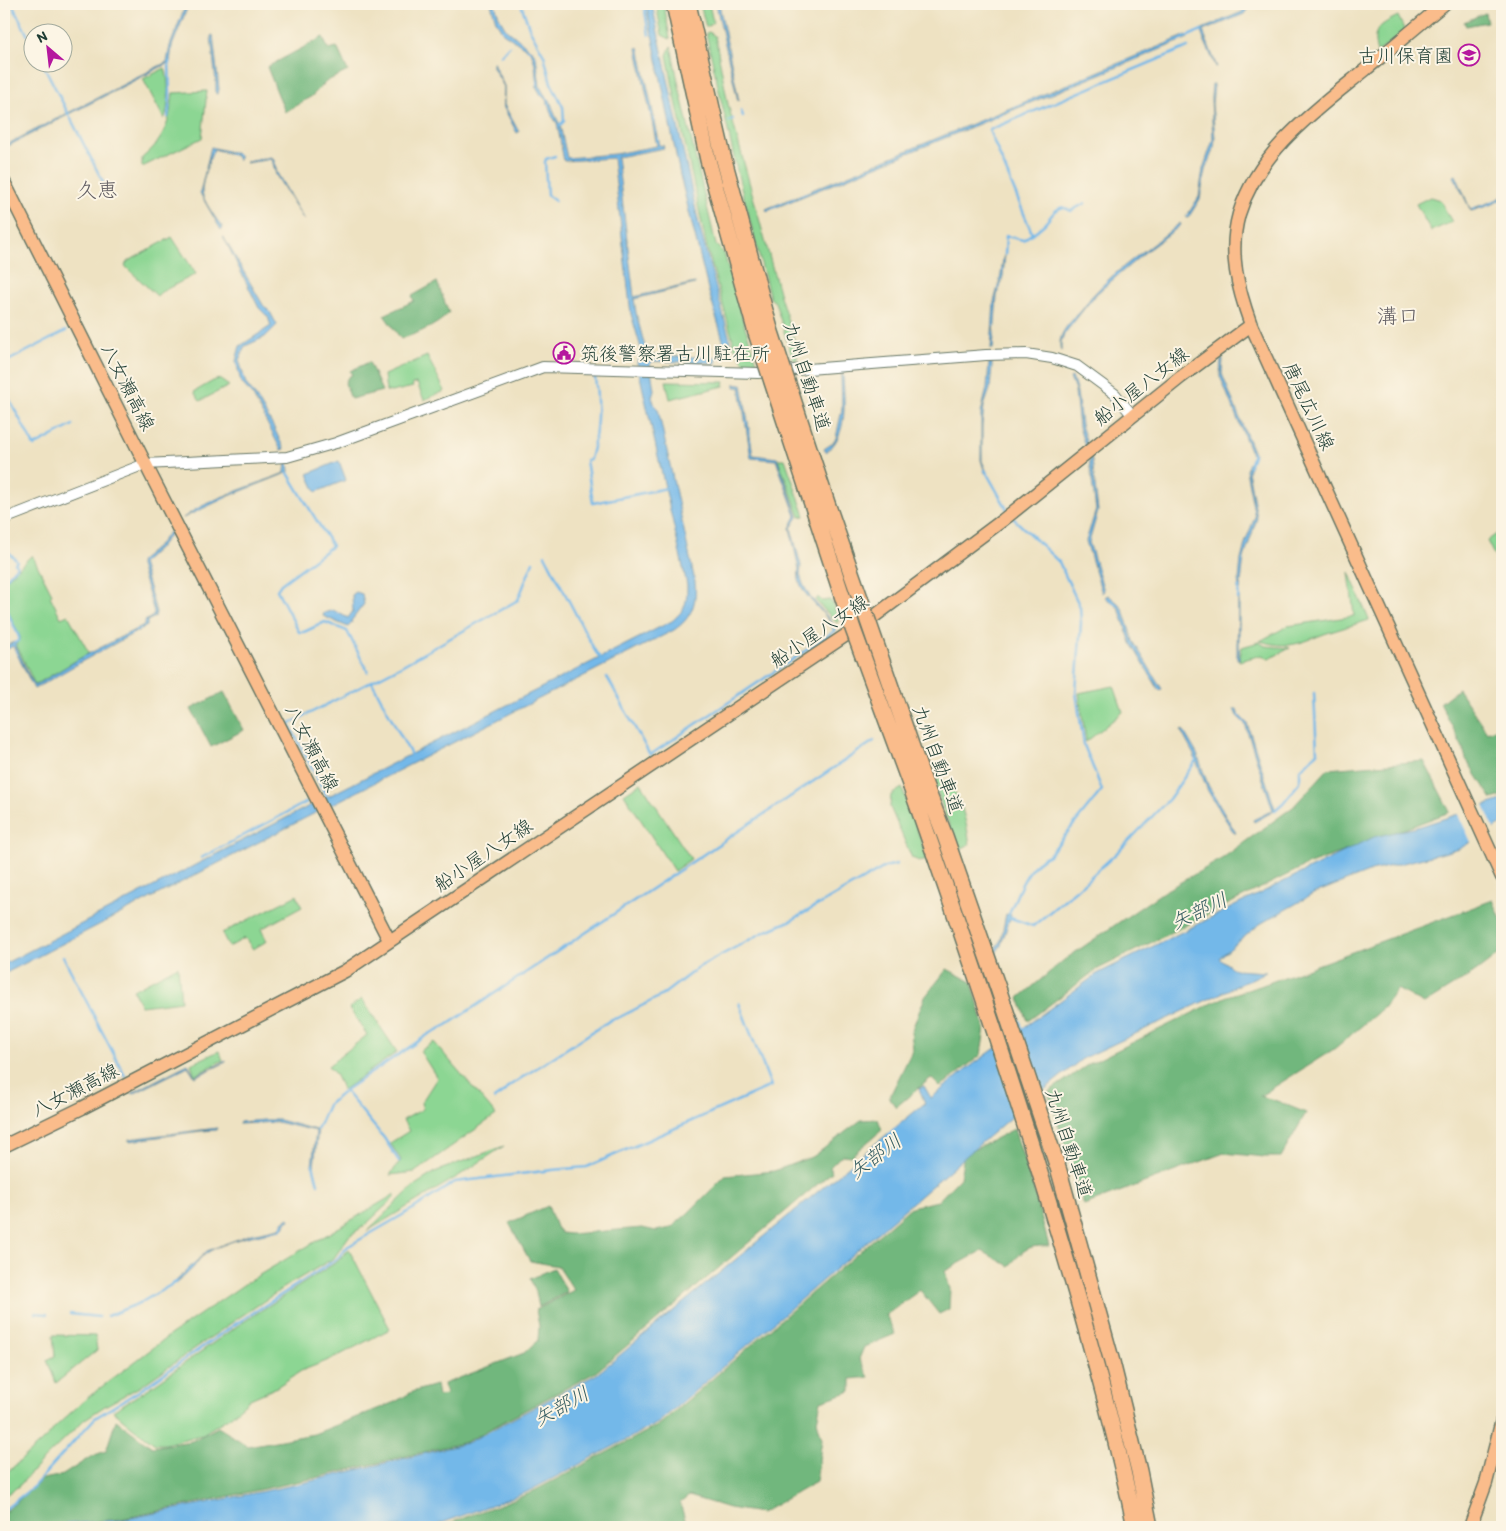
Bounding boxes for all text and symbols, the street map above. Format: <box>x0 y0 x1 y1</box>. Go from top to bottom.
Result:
north arrow <box>22 22 72 72</box>
text: N <box>34 27 50 47</box>
school or university icon: 古川保育園 <box>1457 43 1481 67</box>
place label: 古川保育園 <box>1358 44 1453 67</box>
district label: 久恵 <box>76 177 118 202</box>
district label: 溝口 <box>1377 303 1419 328</box>
street label: 九州自動車道 <box>778 318 836 434</box>
street label: 八女瀬高線 <box>96 339 160 435</box>
public building icon: 筑後警察署古川駐在所 <box>552 341 576 365</box>
place label: 筑後警察署古川駐在所 <box>580 342 770 365</box>
street label: 船小屋八女線 <box>1089 342 1193 430</box>
street label: 唐尾広川線 <box>1278 358 1340 454</box>
street label: 船小屋八女線 <box>765 590 873 672</box>
street label: 八女瀬高線 <box>280 700 344 796</box>
street label: 九州自動車道 <box>908 701 968 817</box>
street label: 船小屋八女線 <box>429 814 537 896</box>
water label: 矢部川 <box>1167 887 1231 935</box>
street label: 八女瀬高線 <box>27 1058 123 1122</box>
street label: 九州自動車道 <box>1040 1085 1098 1201</box>
water label: 矢部川 <box>844 1128 906 1184</box>
water label: 矢部川 <box>529 1381 593 1431</box>

